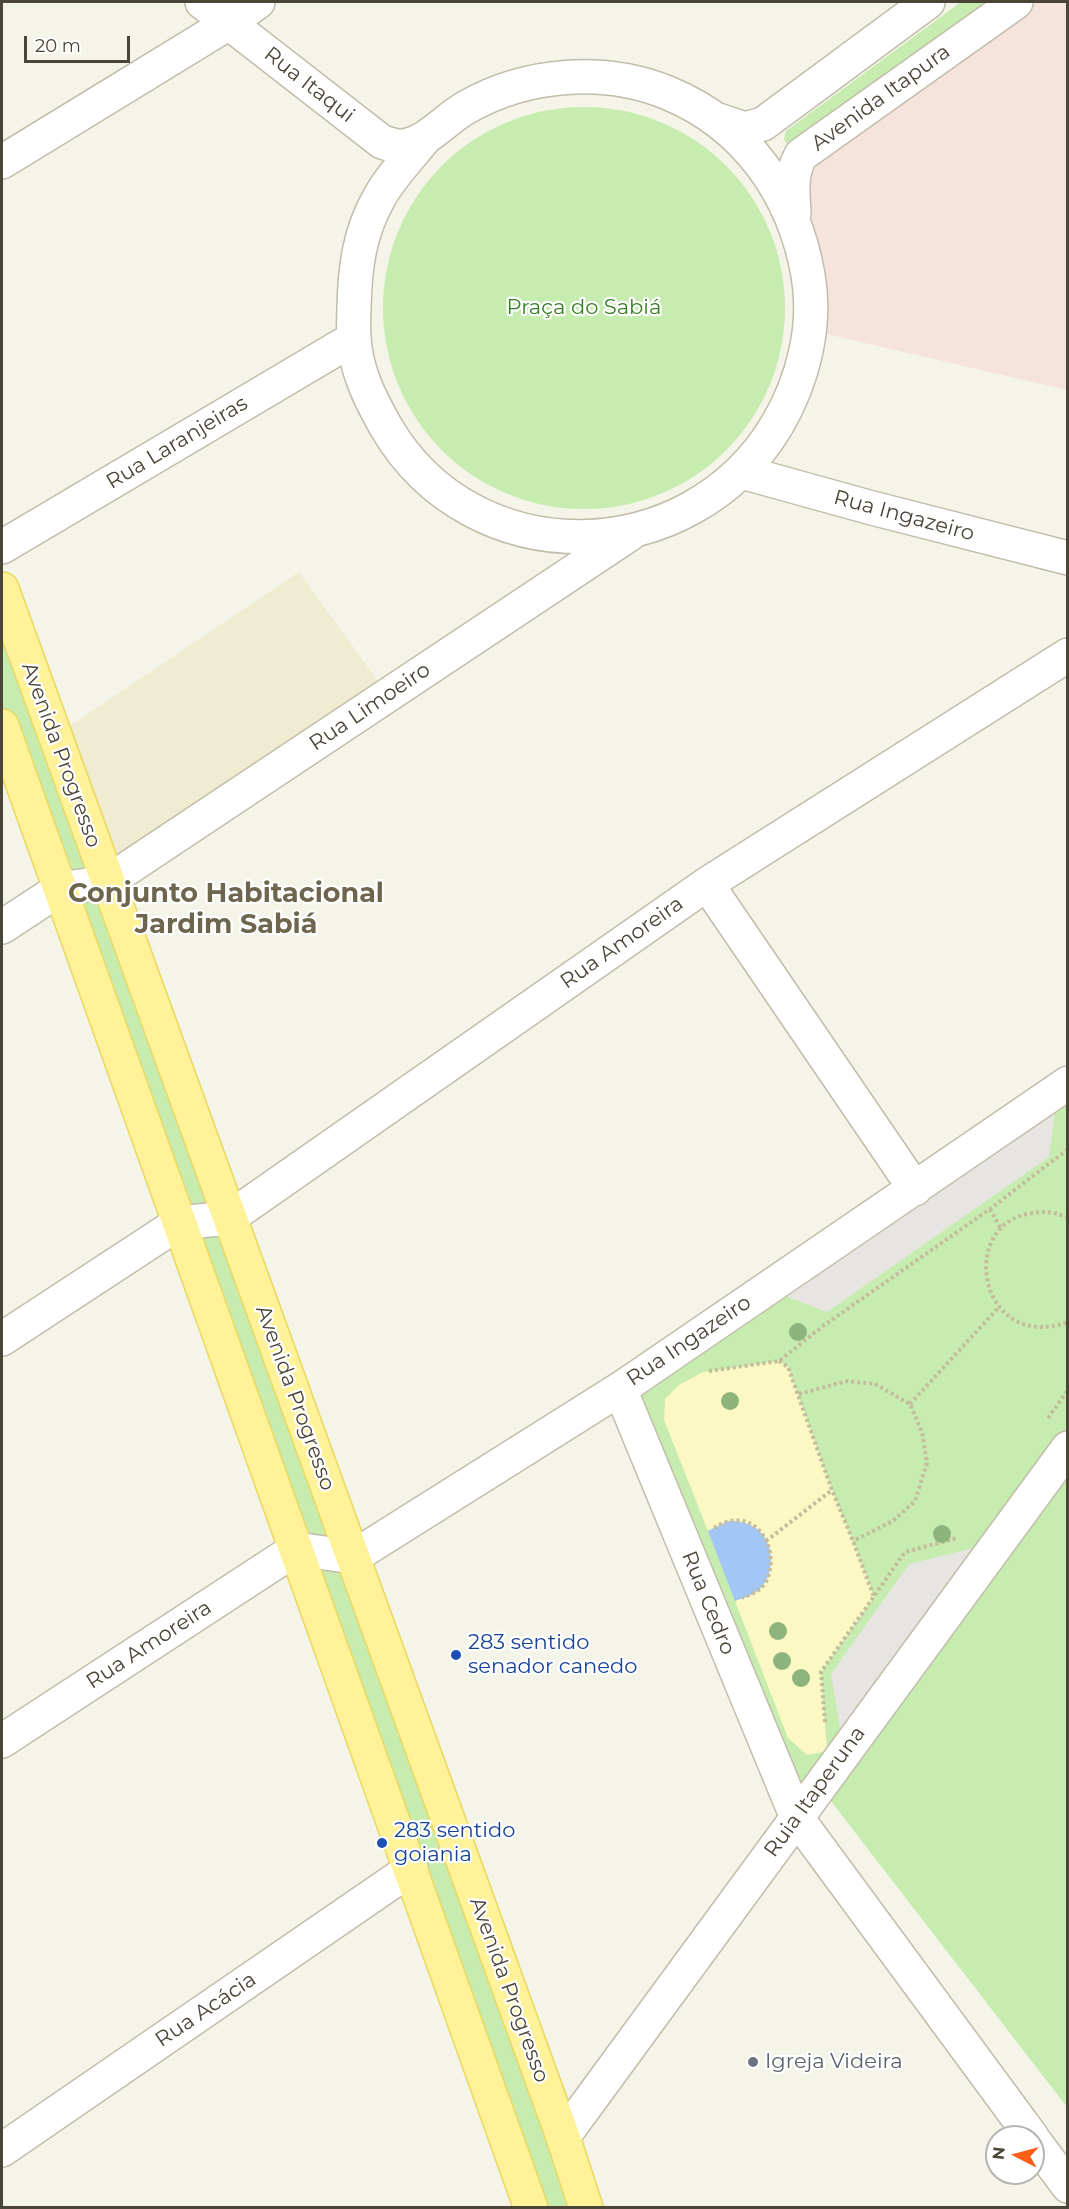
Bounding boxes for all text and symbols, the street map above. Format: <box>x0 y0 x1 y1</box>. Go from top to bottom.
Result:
scale bar <box>27 24 134 62</box>
text: 20 m <box>35 35 81 57</box>
street label: Avenida Itapura <box>807 39 955 157</box>
street label: Rua Itaqui <box>259 42 359 128</box>
park label: Praça do Sabiá <box>507 295 661 321</box>
street label: Rua Laranjeiras <box>102 391 252 495</box>
street label: Rua Ingazeiro <box>831 485 977 547</box>
street label: Rua Limoeiro <box>305 657 435 757</box>
street label: Avenida Progresso <box>16 659 106 851</box>
district label: Conjunto Habitacional Jardim Sabiá <box>68 878 384 941</box>
street label: Rua Amoreira <box>556 891 688 995</box>
street label: Rua Ingazeiro <box>622 1290 756 1392</box>
street label: Avenida Progresso <box>250 1302 340 1494</box>
street label: Rua Cedro <box>676 1547 740 1659</box>
street label: Rua Amoreira <box>82 1595 216 1695</box>
place label: 283 sentido senador canedo <box>468 1630 637 1680</box>
marker: 283 sentido senador canedo <box>449 1648 463 1662</box>
street label: Ruia Itaperuna <box>759 1722 871 1862</box>
place label: 283 sentido goiania <box>394 1818 515 1868</box>
marker: 283 sentido goiania <box>375 1836 389 1850</box>
street label: Avenida Progresso <box>464 1894 554 2086</box>
street label: Rua Acácia <box>151 1967 261 2053</box>
place label: Igreja Videira <box>765 2049 903 2075</box>
marker: Igreja Videira <box>746 2055 760 2069</box>
north arrow <box>985 2125 1045 2185</box>
text: N <box>988 2146 1009 2161</box>

